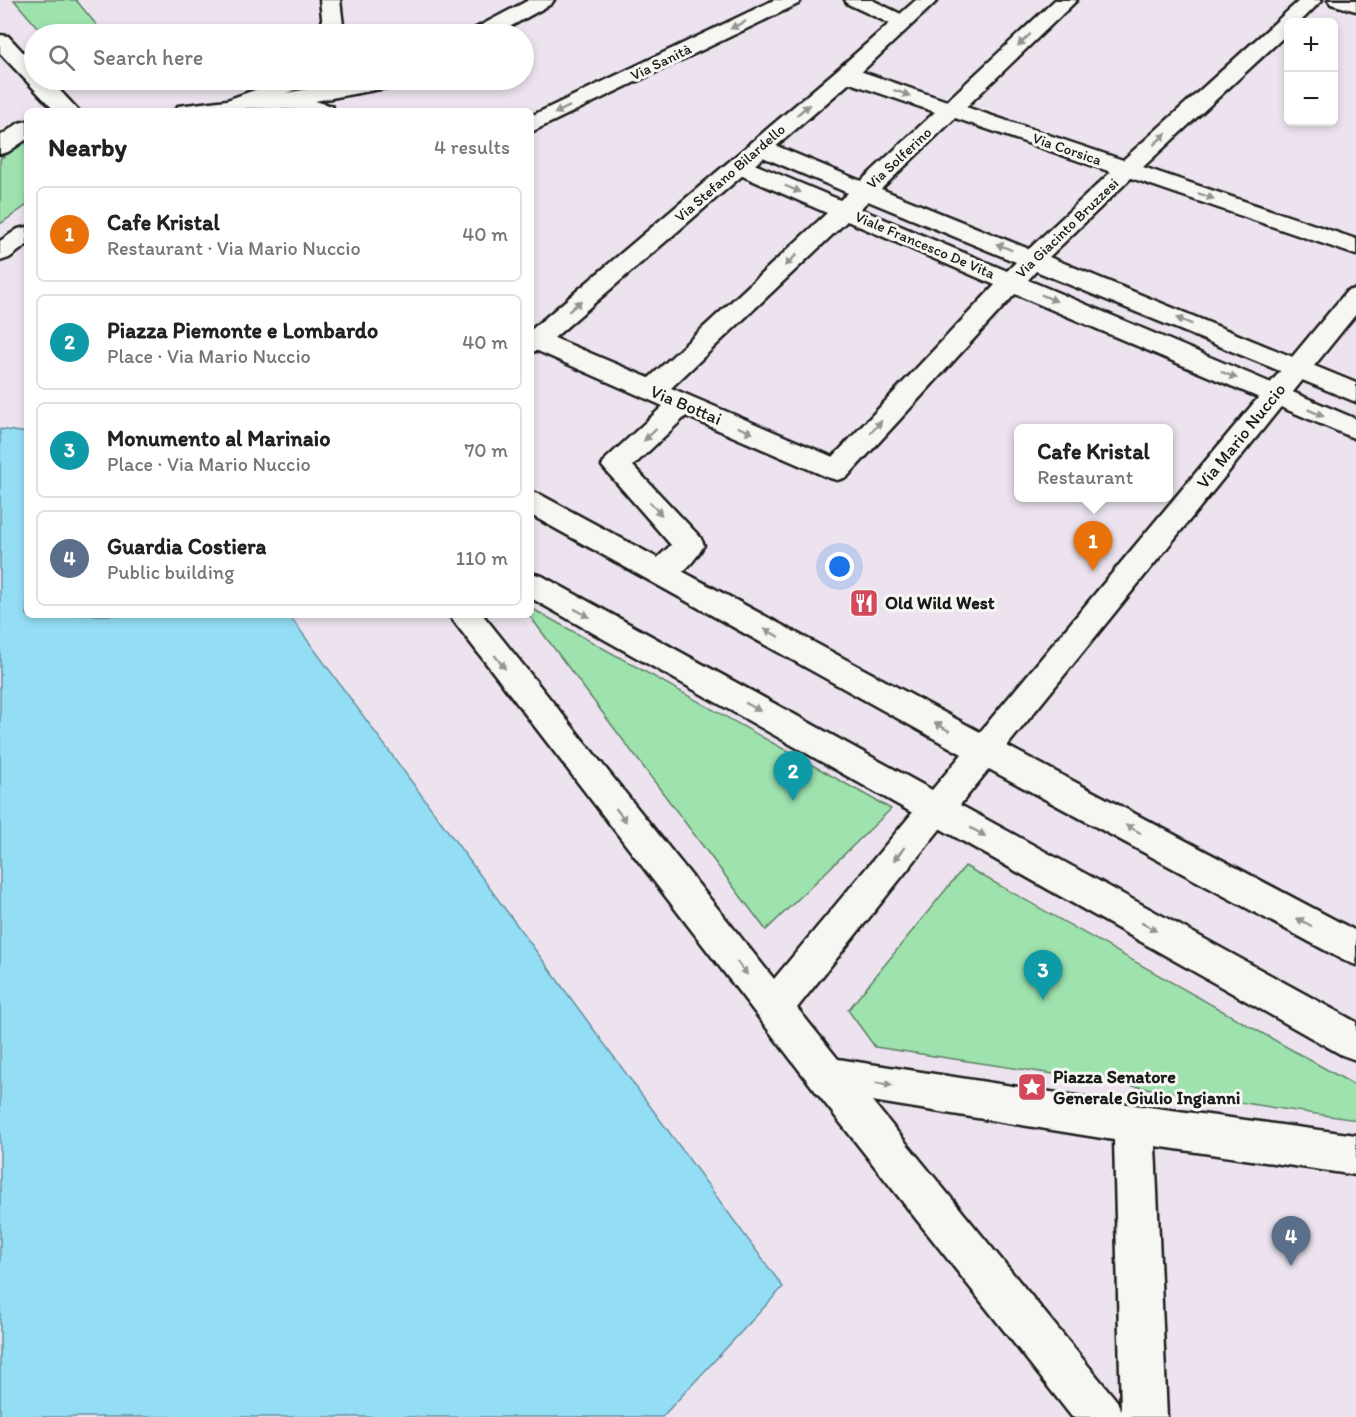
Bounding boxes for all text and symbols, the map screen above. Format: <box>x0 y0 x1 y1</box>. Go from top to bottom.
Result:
map controls <box>1284 18 1338 126</box>
button: + <box>1284 18 1338 72</box>
one-way arrow <box>729 20 747 30</box>
search box <box>24 24 534 90</box>
one-way arrow <box>1017 33 1032 47</box>
street label: Via Sanità <box>628 39 694 84</box>
icon: search <box>45 41 78 74</box>
text: Search here <box>93 44 203 71</box>
button: − <box>1284 72 1338 126</box>
one-way arrow <box>893 89 911 98</box>
one-way arrow <box>795 104 811 117</box>
one-way arrow <box>554 105 571 114</box>
street label: Via Stefano Bilardello <box>671 120 789 226</box>
street label: Via Solferino <box>863 123 935 193</box>
street label: Via Corsica <box>1030 129 1104 169</box>
text: Nearby <box>48 131 127 163</box>
one-way arrow <box>1153 132 1168 146</box>
text: 4 results <box>434 135 510 159</box>
street label: Via Giacinto Bruzzesi <box>1012 174 1122 282</box>
one-way arrow <box>784 184 802 194</box>
one-way arrow <box>1197 192 1215 202</box>
street label: Viale Francesco De Vita <box>852 207 998 283</box>
text: Cafe Kristal <box>107 209 220 236</box>
text: 1 <box>65 222 74 246</box>
text: 40 m <box>462 222 508 246</box>
text: Restaurant · Via Mario Nuccio <box>107 236 361 260</box>
one-way arrow <box>994 242 1012 252</box>
one-way arrow <box>783 253 798 267</box>
one-way arrow <box>1041 293 1059 303</box>
one-way arrow <box>567 300 582 313</box>
one-way arrow <box>1175 316 1193 325</box>
text: Piazza Piemonte e Lombardo <box>107 317 378 344</box>
text: 2 <box>64 330 75 354</box>
text: 40 m <box>462 330 508 354</box>
text: Place · Via Mario Nuccio <box>107 344 311 368</box>
one-way arrow <box>1220 370 1238 380</box>
street label: Via Mario Nuccio <box>1192 379 1290 493</box>
street label: Via Bottai <box>647 380 725 430</box>
one-way arrow <box>1307 408 1325 418</box>
one-way arrow <box>869 420 882 435</box>
popup <box>1014 424 1173 502</box>
text: Monumento al Marinaio <box>107 425 330 452</box>
one-way arrow <box>736 426 754 435</box>
one-way arrow <box>643 428 658 441</box>
text: 3 <box>64 438 75 462</box>
text: 70 m <box>464 438 508 462</box>
text: Cafe Kristal <box>1037 438 1150 465</box>
text: Place · Via Mario Nuccio <box>107 452 311 476</box>
text: Restaurant <box>1037 465 1133 489</box>
one-way arrow <box>649 501 662 516</box>
pin: 1 <box>1074 522 1112 571</box>
text: Guardia Costiera <box>107 533 266 560</box>
text: 4 <box>63 546 76 570</box>
text: 110 m <box>456 546 508 570</box>
your location <box>825 552 854 581</box>
text: Public building <box>107 560 234 584</box>
restaurant icon: Old Wild West <box>848 587 880 619</box>
place label: Old Wild West <box>885 592 995 614</box>
one-way arrow <box>574 608 591 618</box>
one-way arrow <box>763 628 780 638</box>
one-way arrow <box>494 654 507 670</box>
one-way arrow <box>745 702 762 712</box>
one-way arrow <box>934 722 951 732</box>
pin: 2 <box>774 752 812 801</box>
one-way arrow <box>615 807 627 822</box>
one-way arrow <box>1124 824 1141 834</box>
one-way arrow <box>970 827 987 837</box>
one-way arrow <box>893 846 906 861</box>
one-way arrow <box>1296 917 1313 927</box>
one-way arrow <box>1141 922 1158 932</box>
pin: 3 <box>1024 950 1062 1000</box>
one-way arrow <box>736 960 748 975</box>
place label: Piazza Senatore Generale Giulio Ingianni <box>1053 1066 1240 1109</box>
place icon: Piazza Senatore Generale Giulio Ingianni <box>1016 1071 1048 1103</box>
one-way arrow <box>875 1080 894 1089</box>
pin: 4 <box>1272 1216 1310 1266</box>

